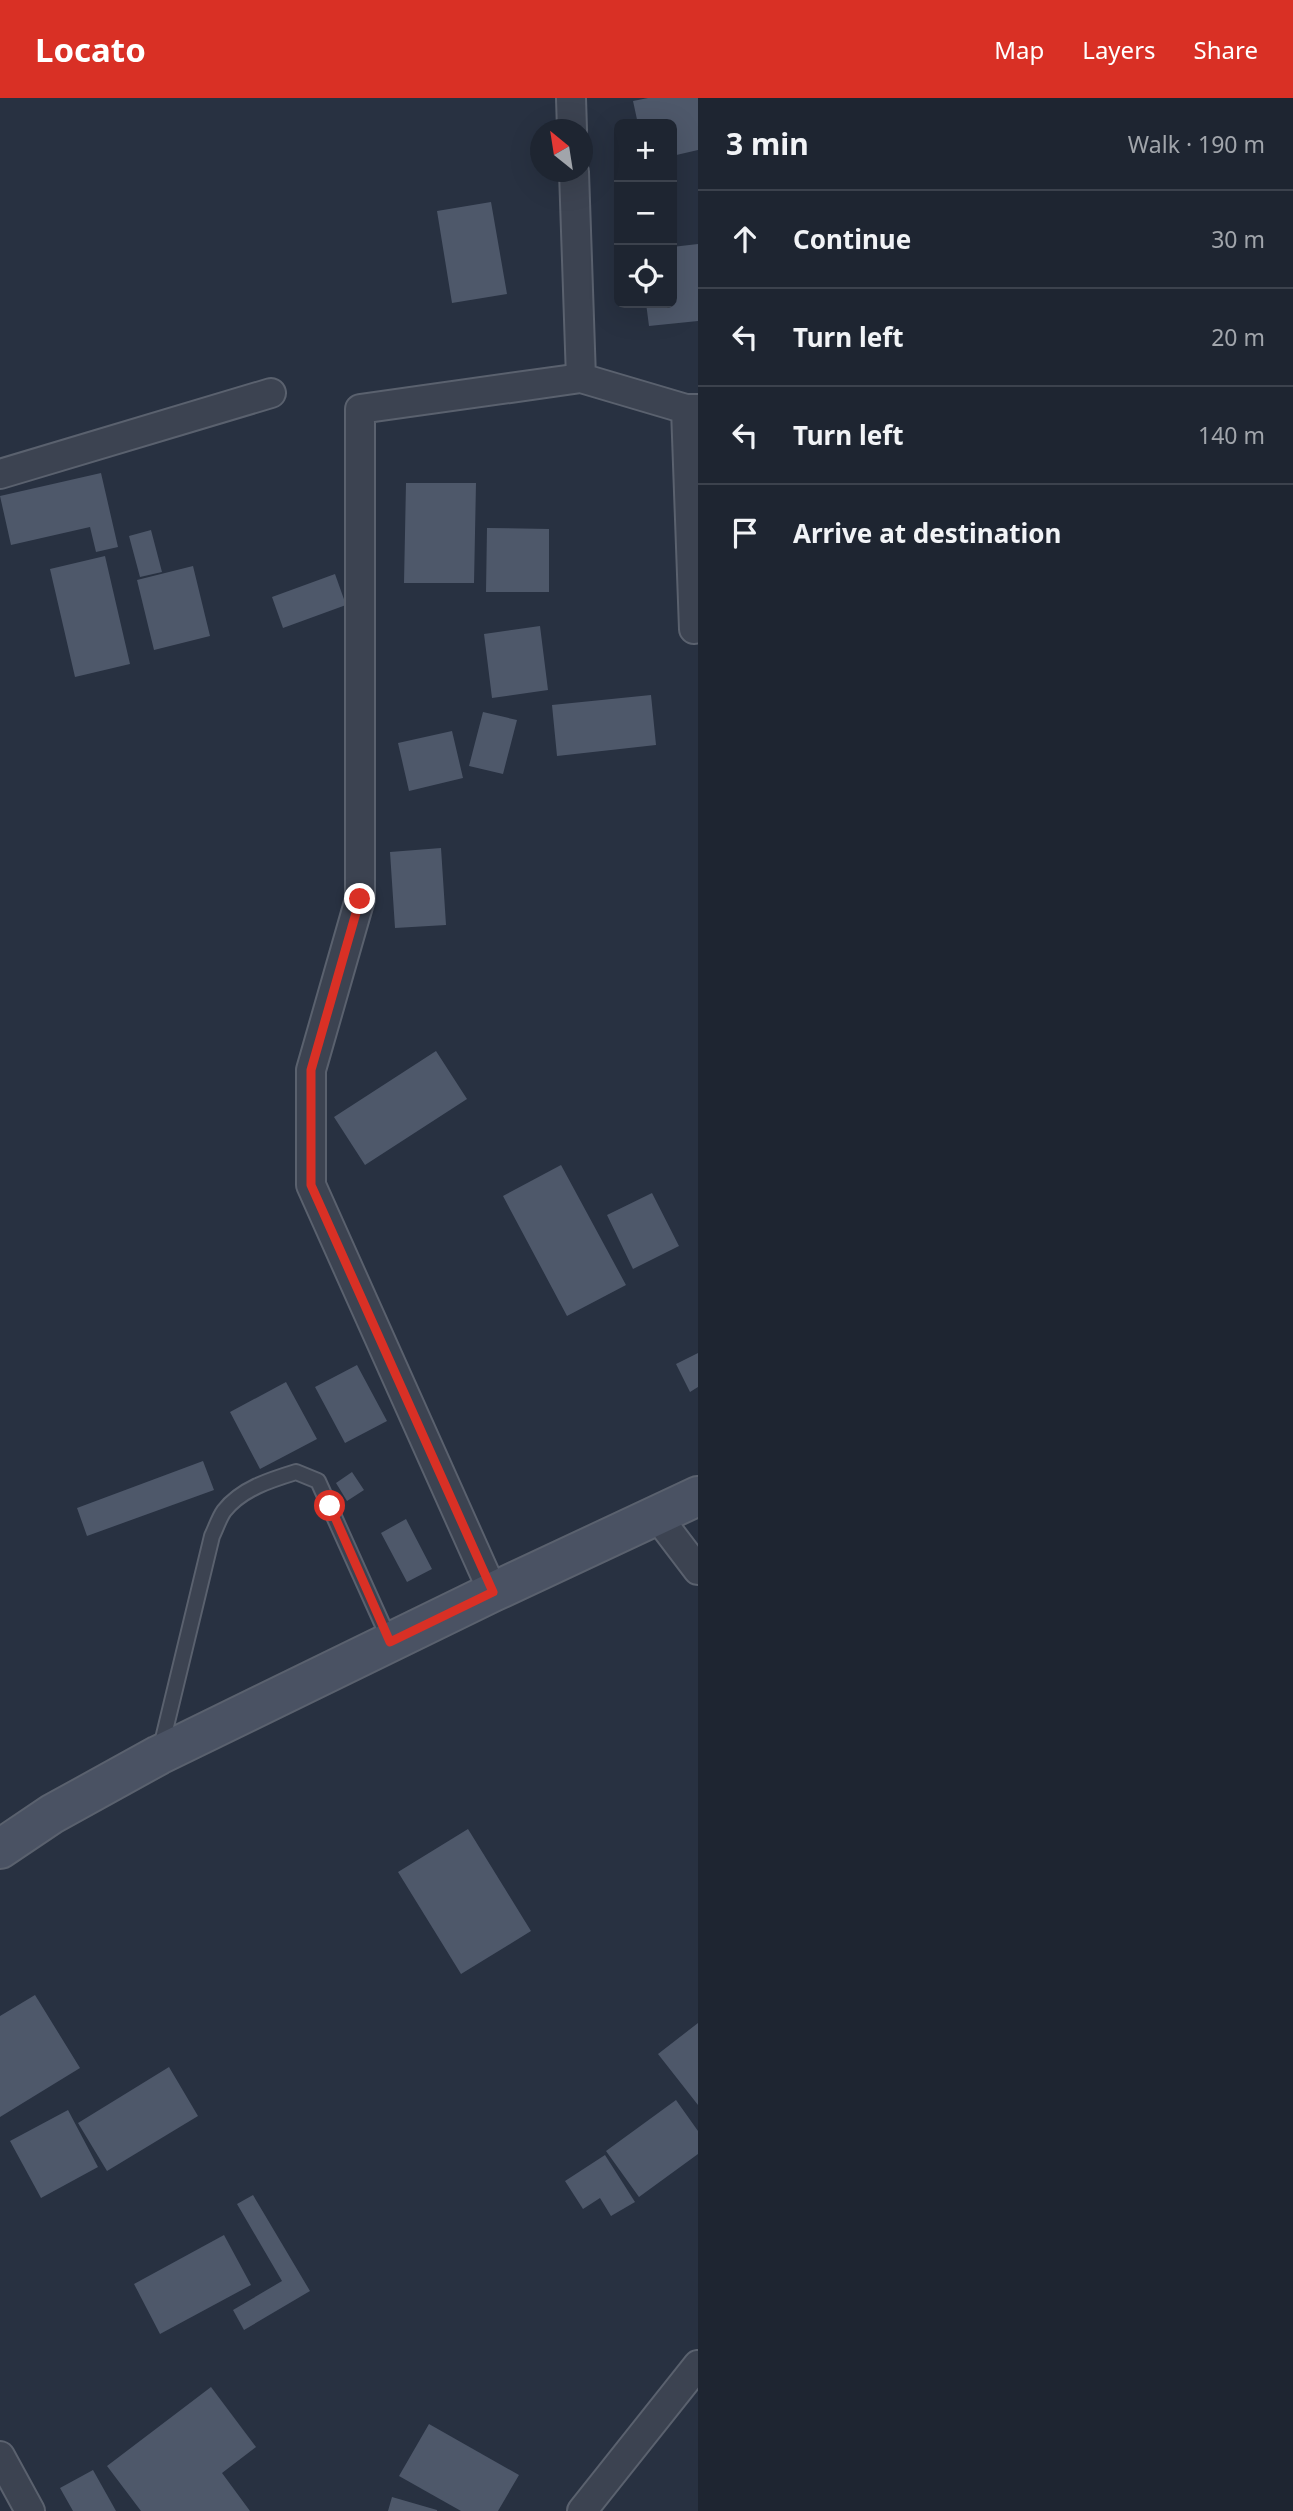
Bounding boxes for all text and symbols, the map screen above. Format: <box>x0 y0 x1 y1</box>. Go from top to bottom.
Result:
text: Locato <box>35 27 146 72</box>
text: Map <box>994 33 1044 66</box>
text: Layers <box>1082 33 1156 66</box>
text: Share <box>1194 33 1258 66</box>
north arrow <box>530 119 593 182</box>
map controls <box>614 119 677 308</box>
button: + <box>614 119 677 182</box>
text: 3 min <box>726 123 809 164</box>
text: Walk · 190 m <box>1128 128 1265 160</box>
button: − <box>614 182 677 245</box>
icon: ahead <box>726 220 764 258</box>
text: Continue <box>793 221 911 257</box>
text: 30 m <box>1211 223 1265 255</box>
button: locate <box>614 245 677 308</box>
icon: left <box>726 318 764 356</box>
text: Turn left <box>793 319 904 355</box>
text: 20 m <box>1211 321 1265 353</box>
icon: left <box>726 416 764 454</box>
text: Turn left <box>793 417 904 453</box>
text: 140 m <box>1198 419 1265 451</box>
icon: arrive <box>726 514 764 552</box>
text: Arrive at destination <box>793 515 1062 551</box>
route end <box>344 883 375 914</box>
route start <box>314 1490 345 1521</box>

